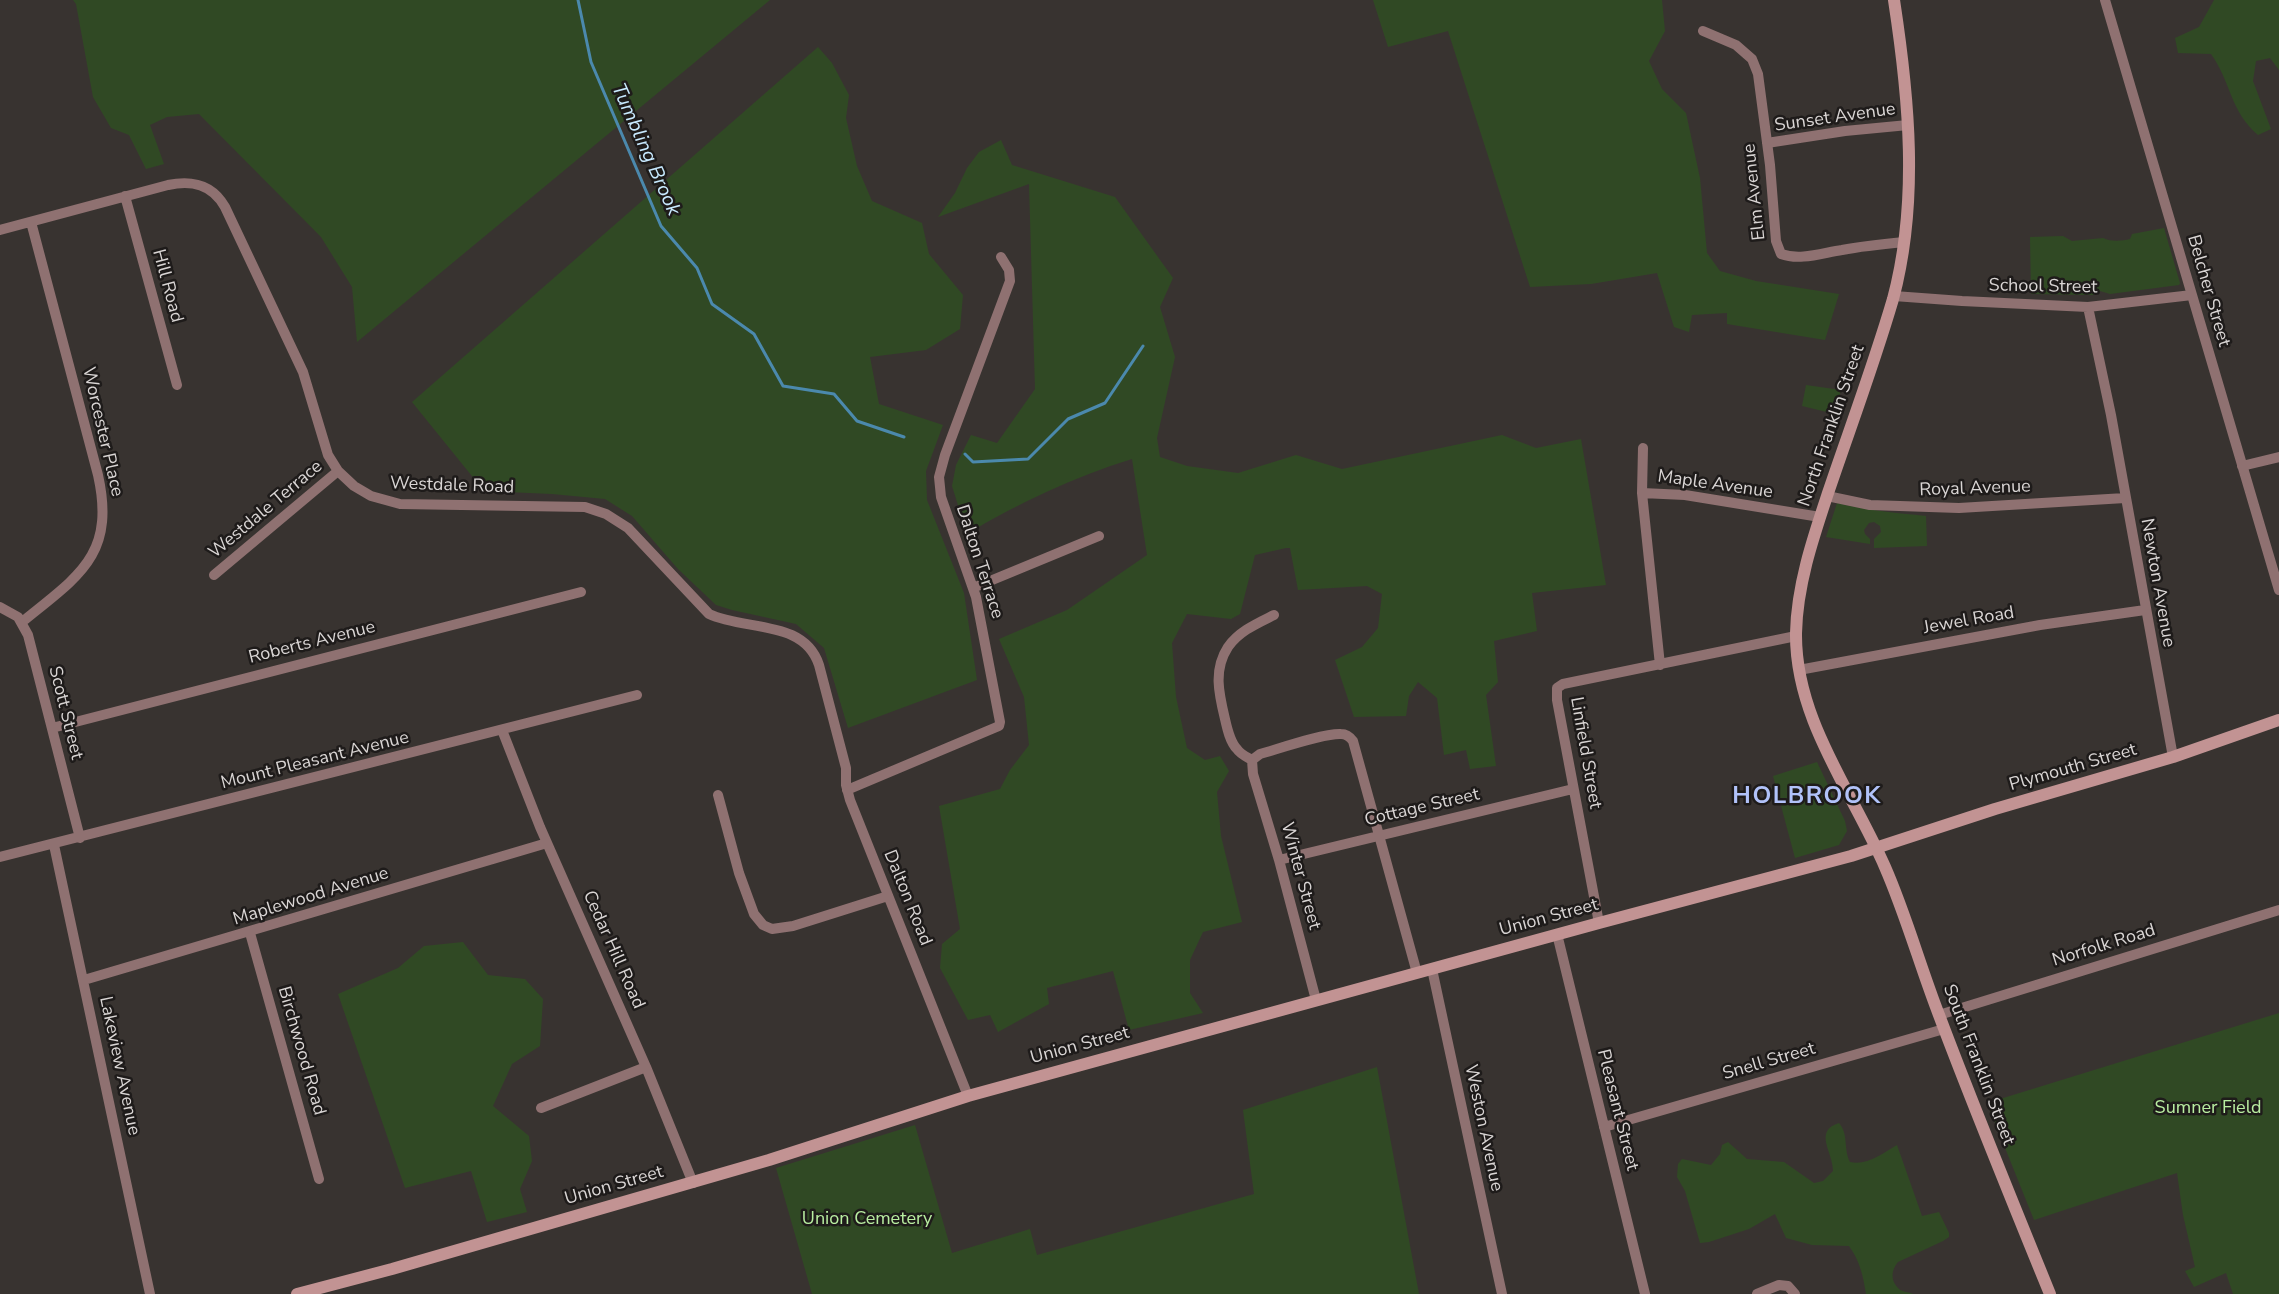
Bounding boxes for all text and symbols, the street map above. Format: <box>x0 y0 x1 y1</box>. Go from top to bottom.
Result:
water label: Tumbling Brook <box>605 80 685 220</box>
street label: Sunset Avenue <box>1773 99 1897 137</box>
street label: Elm Avenue <box>1739 143 1771 241</box>
street label: Belcher Street <box>2182 233 2234 349</box>
street label: Hill Road <box>147 247 187 325</box>
street label: School Street <box>1988 275 2098 299</box>
street label: North Franklin Street <box>1794 342 1870 510</box>
street label: Worcester Place <box>77 365 127 499</box>
street label: Westdale Terrace <box>205 456 327 564</box>
street label: Maple Avenue <box>1656 466 1774 504</box>
street label: Westdale Road <box>389 473 515 499</box>
street label: Royal Avenue <box>1919 476 2031 502</box>
street label: Dalton Terrace <box>950 502 1008 622</box>
street label: Newton Avenue <box>2135 517 2179 649</box>
street label: Jewel Road <box>1922 602 2016 640</box>
street label: Roberts Avenue <box>246 617 378 669</box>
street label: Scott Street <box>43 664 87 762</box>
street label: Linfield Street <box>1565 695 1605 811</box>
street label: Mount Pleasant Avenue <box>219 727 411 795</box>
street label: Plymouth Street <box>2007 739 2139 797</box>
district label: HOLBROOK <box>1732 783 1882 811</box>
street label: Cottage Street <box>1362 784 1482 832</box>
street label: Winter Street <box>1275 820 1325 932</box>
street label: Dalton Road <box>878 847 936 949</box>
street label: Maplewood Avenue <box>231 863 391 931</box>
street label: Cedar Hill Road <box>577 888 649 1012</box>
street label: Union Street <box>1497 894 1601 942</box>
street label: Norfolk Road <box>2050 920 2158 972</box>
street label: South Franklin Street <box>1937 981 2019 1149</box>
street label: Birchwood Road <box>272 984 330 1118</box>
street label: Lakeview Avenue <box>94 995 144 1137</box>
street label: Union Street <box>1028 1022 1132 1070</box>
street label: Snell Street <box>1720 1038 1818 1086</box>
street label: Pleasant Street <box>1591 1047 1643 1173</box>
street label: Weston Avenue <box>1459 1063 1507 1193</box>
park label: Sumner Field <box>2155 1098 2261 1120</box>
street label: Union Street <box>562 1162 666 1210</box>
park label: Union Cemetery <box>802 1209 932 1231</box>

